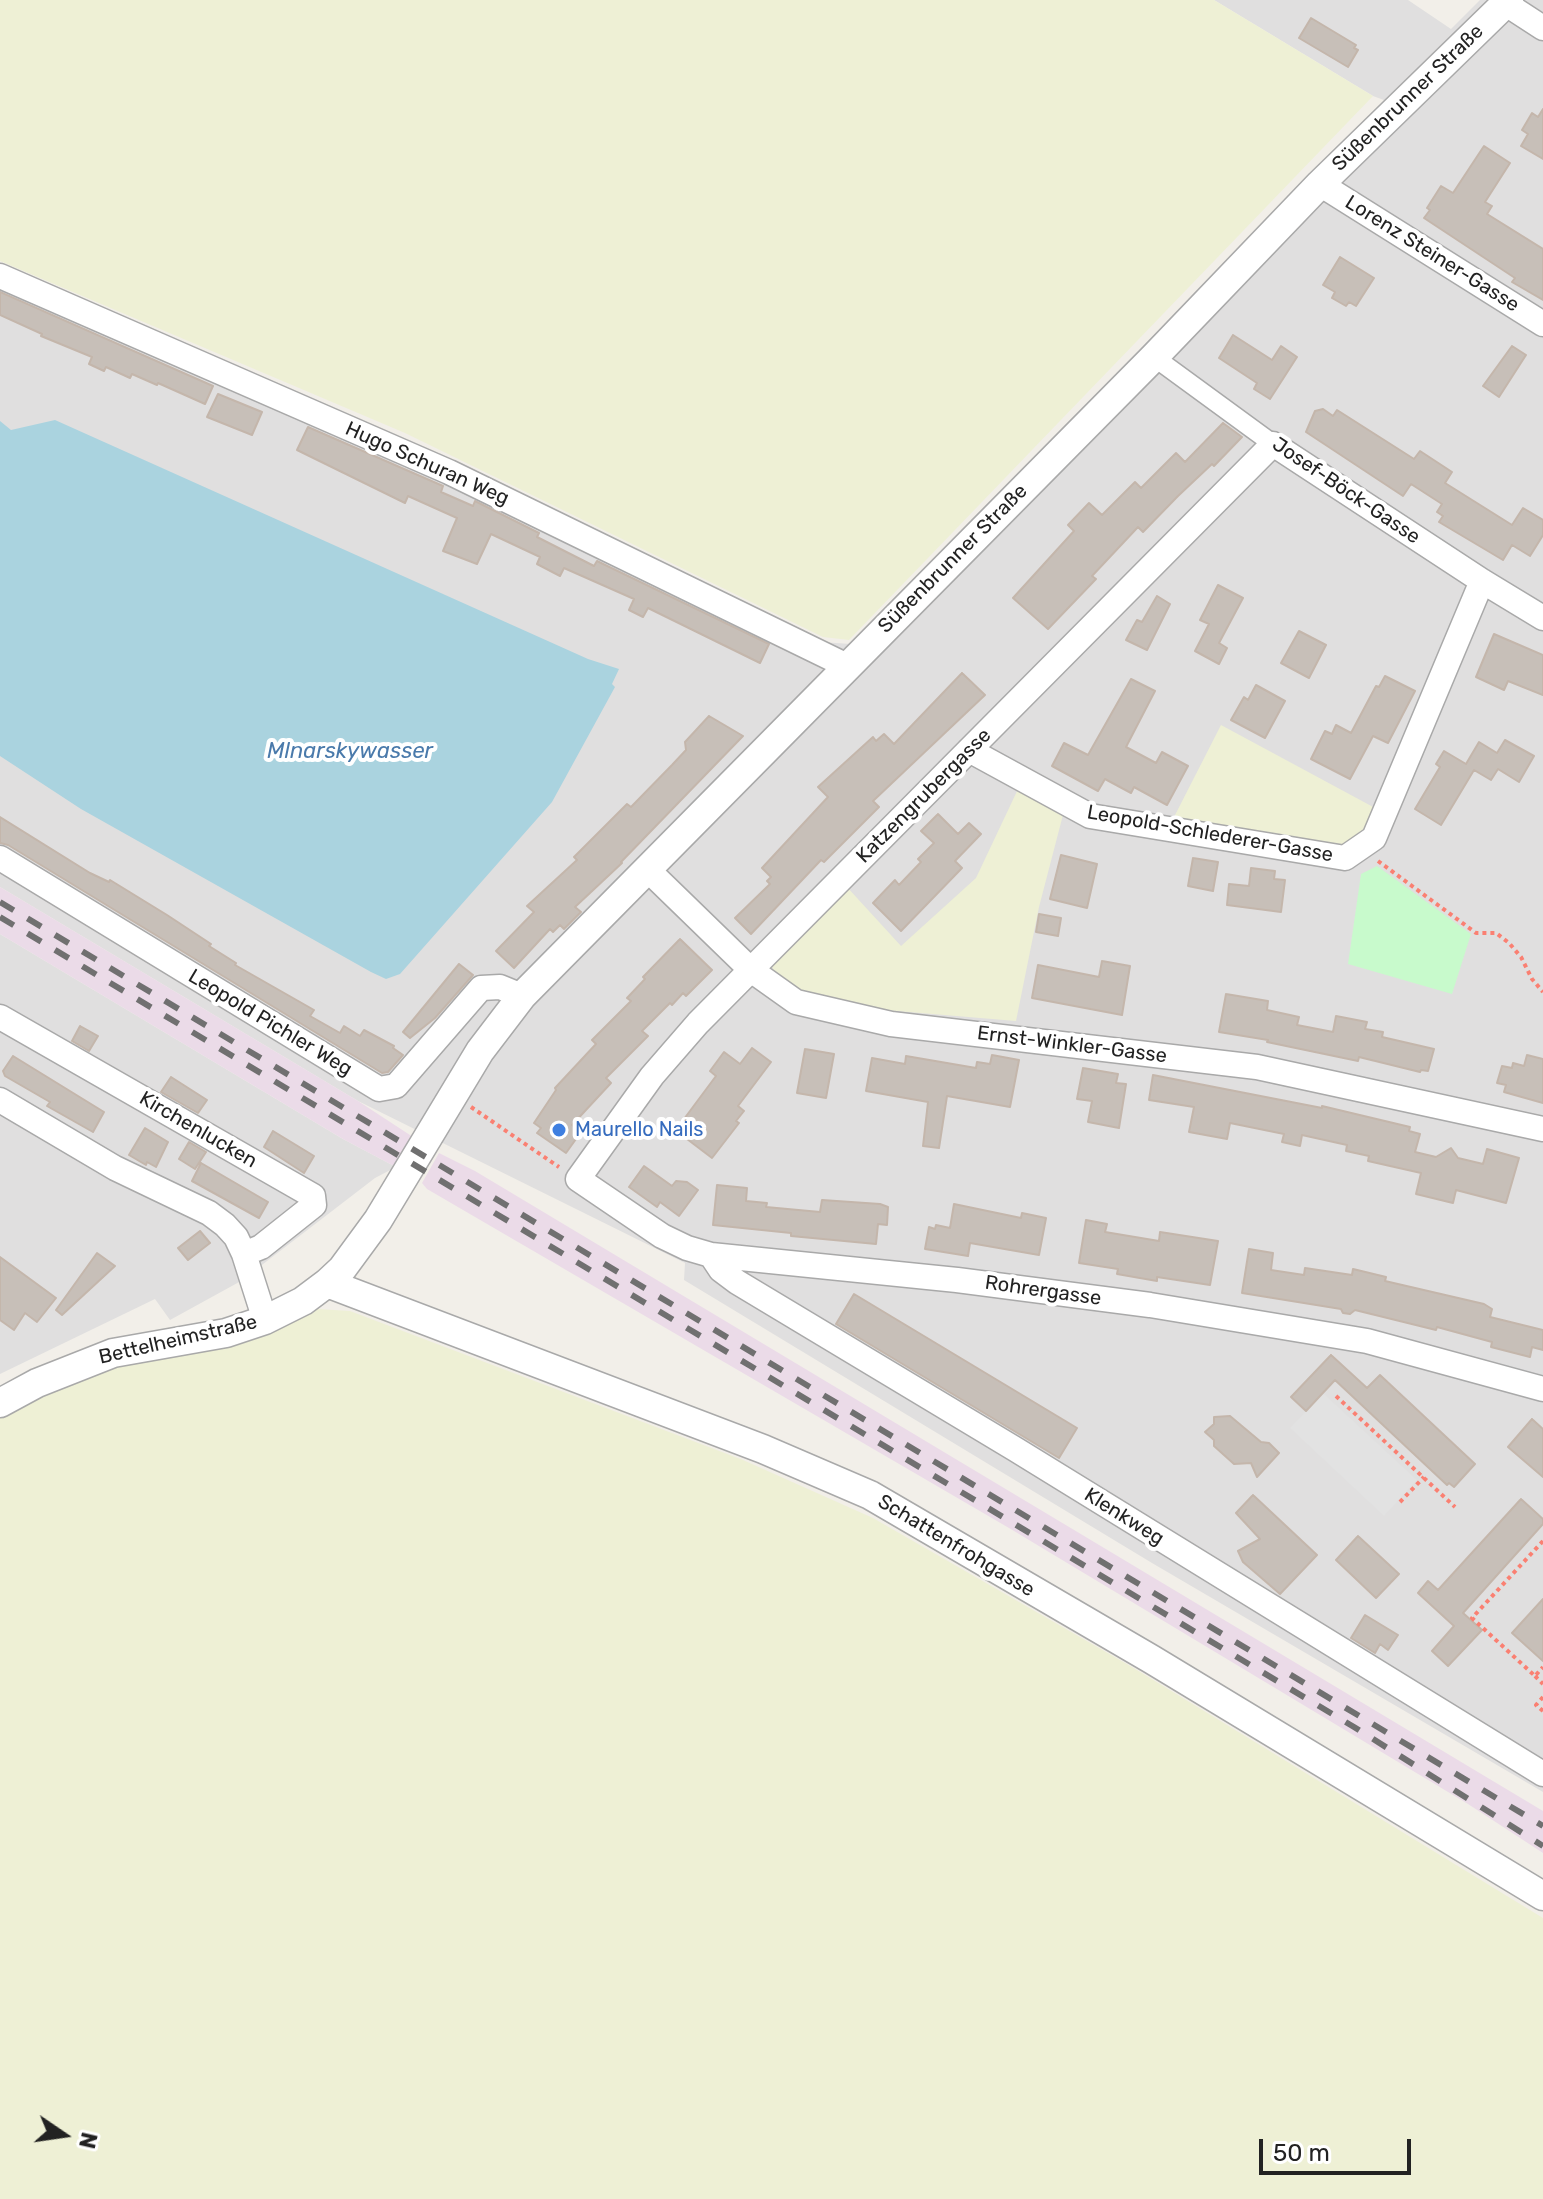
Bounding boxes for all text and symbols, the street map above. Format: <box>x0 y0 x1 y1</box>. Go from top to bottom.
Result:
street label: Süßenbrunner Straße <box>1327 20 1489 176</box>
street label: Lorenz Steiner-Gasse <box>1341 191 1523 317</box>
street label: Hugo Schuran Weg <box>341 417 513 511</box>
street label: Josef-Böck-Gasse <box>1267 433 1425 549</box>
street label: Süßenbrunner Straße <box>874 480 1032 638</box>
street label: Katzengrubergasse <box>852 724 996 868</box>
water label: Mlnarskywasser <box>267 739 433 765</box>
street label: Leopold-Schlederer-Gasse <box>1085 801 1335 867</box>
street label: Leopold Pichler Weg <box>184 965 356 1081</box>
street label: Ernst-Winkler-Gasse <box>976 1021 1168 1069</box>
street label: Kirchenlucken <box>135 1087 261 1173</box>
place label: Maurello Nails <box>575 1118 704 1142</box>
marker: Maurello Nails <box>550 1121 568 1139</box>
street label: Rohrergasse <box>983 1271 1103 1311</box>
street label: Bettelheimstraße <box>97 1310 259 1370</box>
street label: Klenkweg <box>1080 1483 1168 1551</box>
street label: Schattenfrohgasse <box>873 1490 1039 1602</box>
north arrow <box>24 2095 104 2175</box>
scale bar <box>1263 2123 1415 2173</box>
text: N <box>73 2130 103 2151</box>
text: 50 m <box>1273 2139 1330 2167</box>

